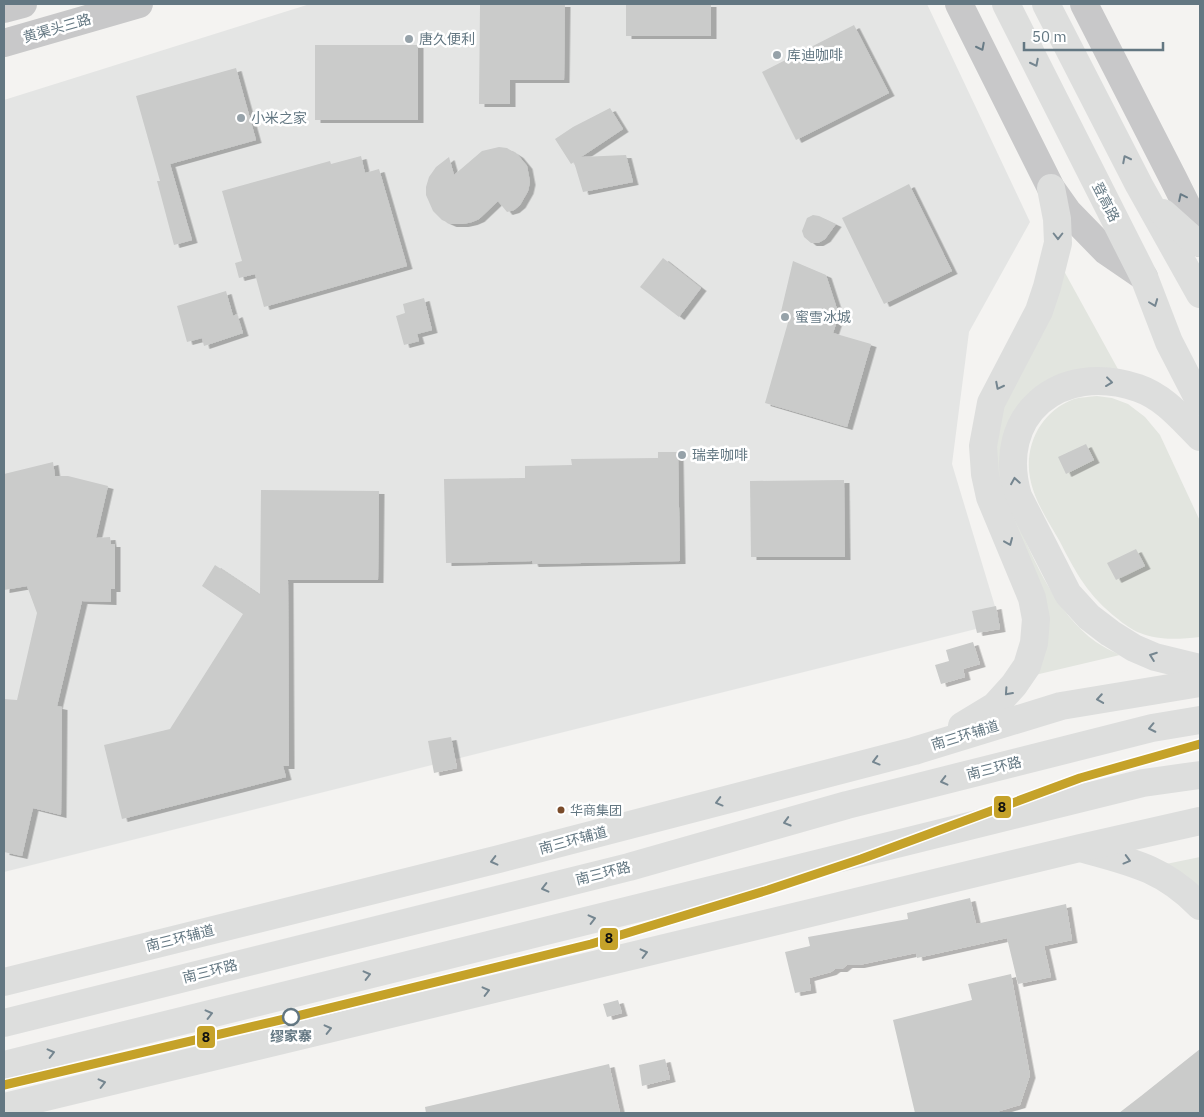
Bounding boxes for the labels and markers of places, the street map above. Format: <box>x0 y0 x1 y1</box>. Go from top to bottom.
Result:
place label: 唐久便利 <box>419 30 475 48</box>
marker: 唐久便利 <box>403 33 415 45</box>
place label: 库迪咖啡 <box>787 46 843 64</box>
marker: 库迪咖啡 <box>771 49 783 61</box>
place label: 小米之家 <box>251 109 307 127</box>
marker: 小米之家 <box>235 112 247 124</box>
place label: 蜜雪冰城 <box>795 308 851 326</box>
marker: 蜜雪冰城 <box>779 311 791 323</box>
place label: 瑞幸咖啡 <box>692 446 748 464</box>
marker: 瑞幸咖啡 <box>676 449 688 461</box>
place label: 华商集团 <box>570 802 622 819</box>
marker: 华商集团 <box>556 805 566 815</box>
marker: 缪家寨 <box>282 1008 300 1026</box>
place label: 缪家寨 <box>270 1027 312 1045</box>

